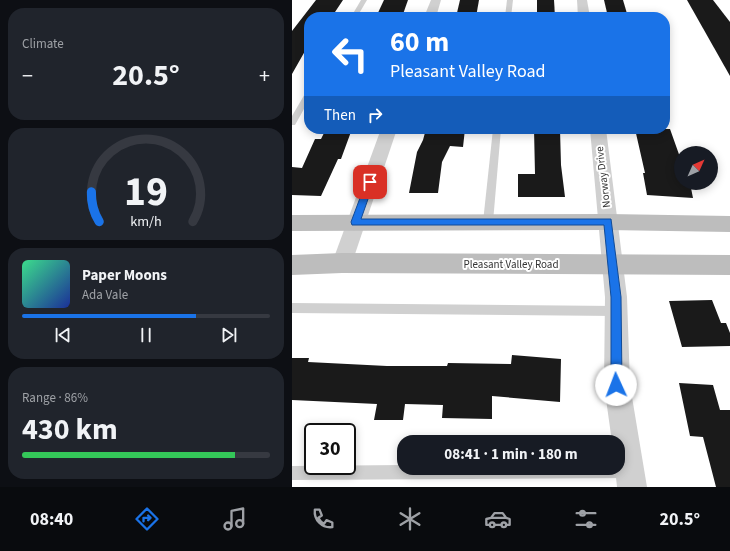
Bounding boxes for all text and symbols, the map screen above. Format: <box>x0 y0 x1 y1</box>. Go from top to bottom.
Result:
text: 60 m <box>390 22 449 62</box>
icon: left <box>324 28 376 80</box>
text: Climate <box>22 35 64 53</box>
text: 20.5° <box>112 54 180 97</box>
text: Pleasant Valley Road <box>390 59 545 84</box>
text: − <box>22 60 33 92</box>
text: + <box>259 60 270 92</box>
icon: right <box>364 104 386 126</box>
text: Then <box>324 105 356 126</box>
street label: Norway Drive <box>592 145 614 208</box>
north arrow <box>674 146 718 190</box>
map controls <box>674 146 718 190</box>
text: 19 <box>124 161 168 221</box>
pin <box>353 165 387 199</box>
icon: arrive <box>359 171 381 193</box>
text: km/h <box>130 210 162 231</box>
street label: Pleasant Valley Road <box>464 257 559 272</box>
text: Paper Moons <box>82 265 167 286</box>
text: Ada Vale <box>82 286 128 304</box>
icon: previous <box>52 324 74 346</box>
icon: pause <box>135 324 157 346</box>
icon: next <box>218 324 240 346</box>
position arrow <box>595 364 637 406</box>
text: Range · 86% <box>22 389 88 407</box>
text: 430 km <box>22 408 118 451</box>
speed limit sign: 30 <box>304 423 356 475</box>
text: 08:41 · 1 min · 180 m <box>444 444 578 465</box>
icon: directions <box>133 505 161 533</box>
icon: music <box>221 505 249 533</box>
icon: phone <box>309 505 337 533</box>
icon: climate <box>396 505 424 533</box>
icon: car <box>484 505 512 533</box>
icon: filters <box>572 505 600 533</box>
text: 08:40 <box>30 507 73 532</box>
text: 20.5° <box>660 507 700 532</box>

